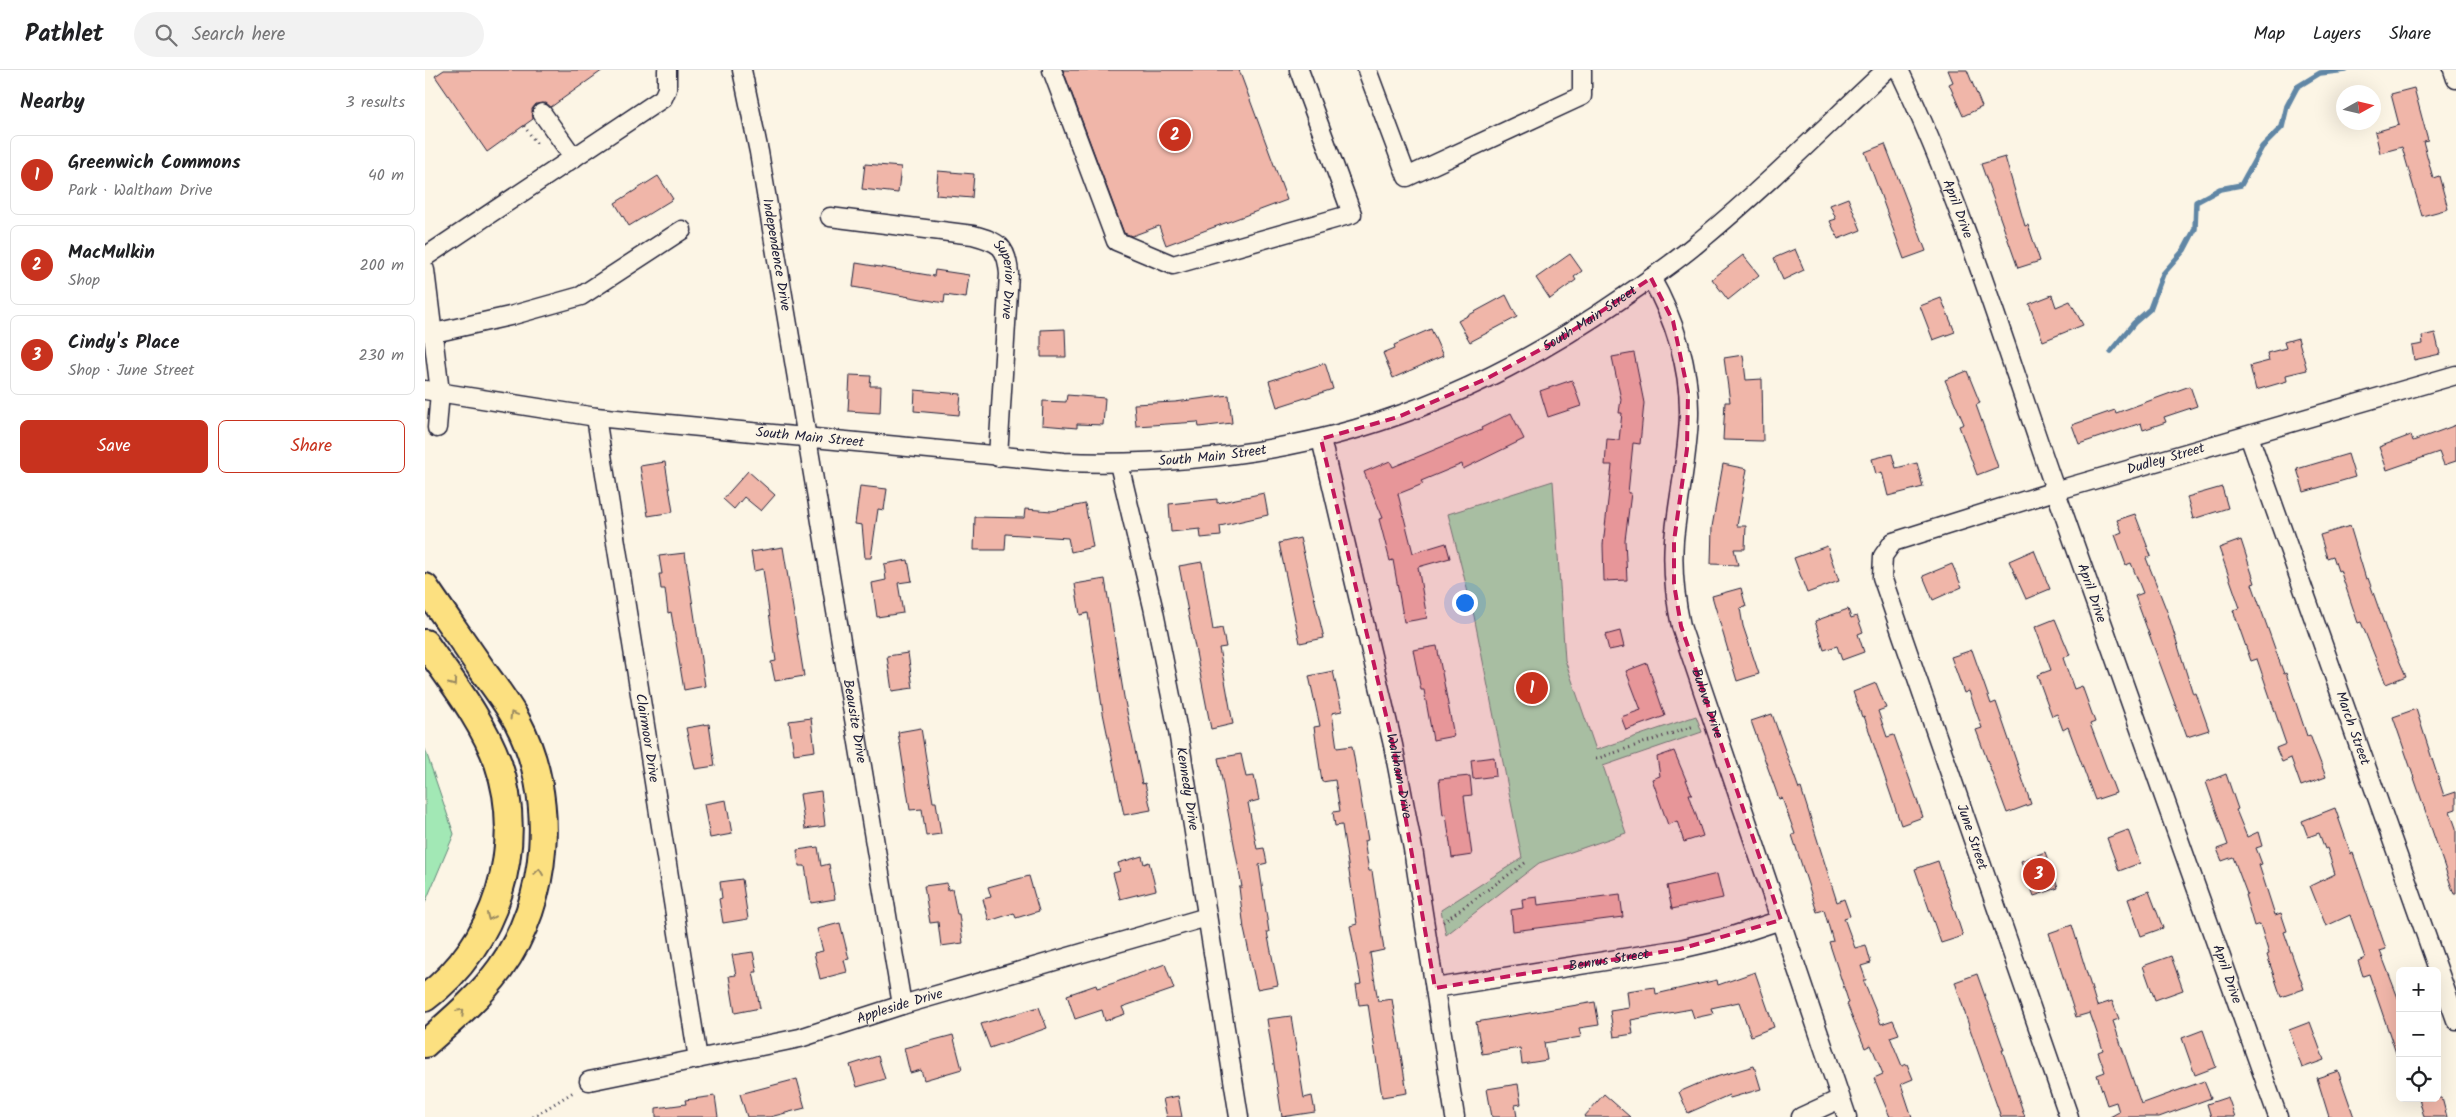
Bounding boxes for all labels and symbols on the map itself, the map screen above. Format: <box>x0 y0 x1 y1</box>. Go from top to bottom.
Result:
north arrow <box>2336 85 2381 130</box>
pin: 2 <box>1159 116 1191 154</box>
street label: April Drive <box>1936 176 1979 242</box>
street label: Independence Drive <box>756 197 797 313</box>
street label: Superior Drive <box>988 234 1020 321</box>
street label: South Main Street <box>1538 280 1642 357</box>
street label: South Main Street <box>755 421 866 454</box>
street label: Dudley Street <box>2124 437 2208 481</box>
street label: South Main Street <box>1158 439 1269 472</box>
street label: April Drive <box>2071 561 2113 627</box>
your location <box>1452 590 1478 616</box>
street label: Bulova Drive <box>1685 665 1729 742</box>
pin: 1 <box>1516 669 1548 707</box>
one-way arrow <box>447 677 456 687</box>
street label: Beausite Drive <box>837 678 872 765</box>
street label: March Street <box>2329 688 2376 769</box>
street label: Clairmoor Drive <box>629 692 665 785</box>
one-way arrow <box>510 711 520 720</box>
street label: Waltham Drive <box>1380 731 1418 821</box>
street label: Kennedy Drive <box>1170 745 1205 833</box>
street label: June Street <box>1951 801 1994 873</box>
pin: 3 <box>2023 855 2055 893</box>
one-way arrow <box>533 868 543 877</box>
one-way arrow <box>485 912 496 921</box>
street label: April Drive <box>2206 941 2248 1007</box>
street label: Benrus Street <box>1567 943 1651 978</box>
street label: Appleside Drive <box>854 983 946 1030</box>
one-way arrow <box>456 1008 465 1017</box>

